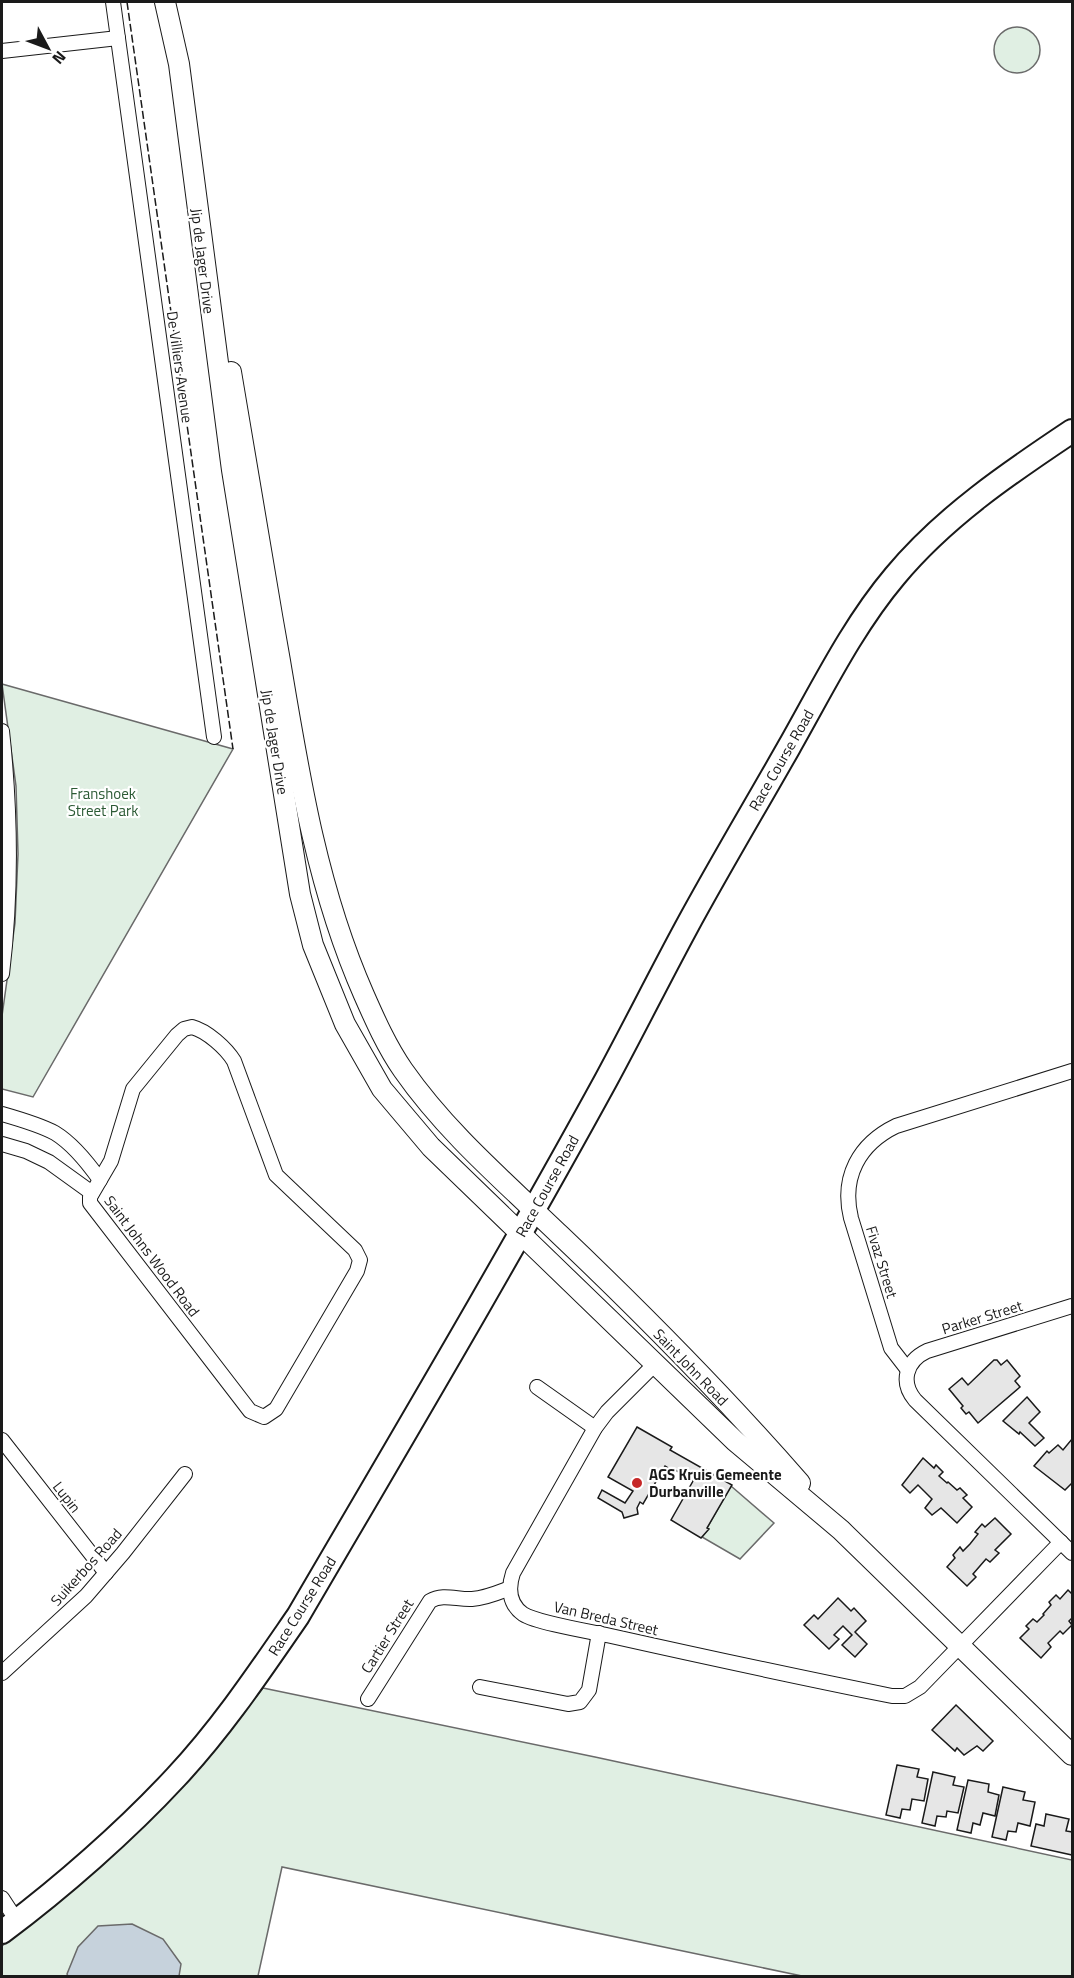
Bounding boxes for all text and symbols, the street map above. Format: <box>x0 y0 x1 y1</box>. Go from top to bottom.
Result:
north arrow <box>18 18 78 78</box>
text: N <box>47 46 72 70</box>
street label: Jip de Jager Drive <box>185 207 221 315</box>
street label: De Villiers Avenue <box>161 310 199 424</box>
street label: Jip de Jager Drive <box>255 688 295 796</box>
street label: Race Course Road <box>743 705 819 815</box>
park label: Franshoek Street Park <box>68 782 138 822</box>
street label: Race Course Road <box>509 1131 585 1241</box>
street label: Saint Johns Wood Road <box>99 1191 205 1321</box>
street label: Fivaz Street <box>860 1223 904 1302</box>
street label: Parker Street <box>939 1294 1026 1340</box>
street label: Saint John Road <box>648 1323 734 1411</box>
place label: AGS Kruis Gemeente Durbanville <box>649 1463 782 1503</box>
street label: Lupin <box>47 1476 87 1518</box>
marker: AGS Kruis Gemeente Durbanville <box>630 1476 644 1490</box>
street label: Suikerbos Road <box>45 1523 127 1611</box>
street label: Race Course Road <box>262 1552 342 1660</box>
street label: Cartier Street <box>355 1594 419 1678</box>
street label: Van Breda Street <box>552 1595 661 1641</box>

